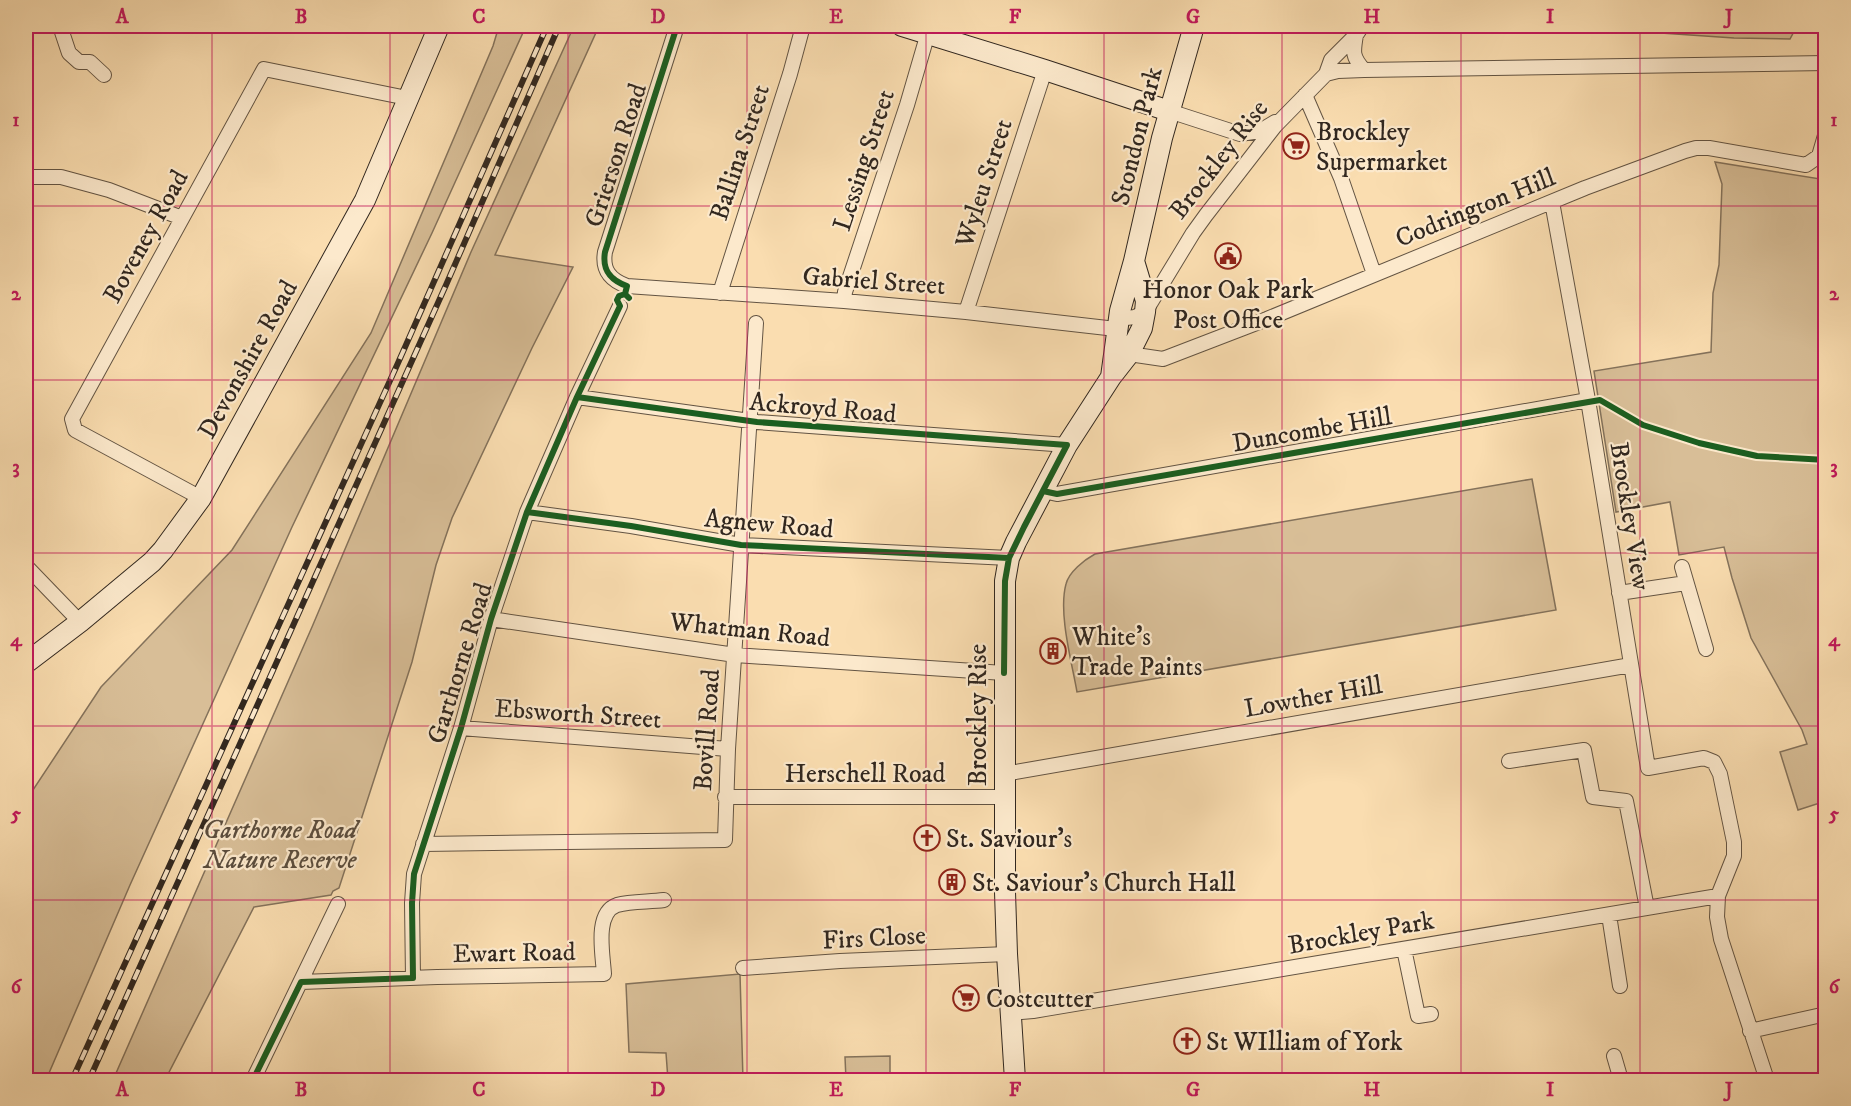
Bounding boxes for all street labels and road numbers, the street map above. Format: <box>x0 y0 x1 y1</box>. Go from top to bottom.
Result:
street label: Stondon Park <box>1104 64 1171 209</box>
street label: Grierson Road <box>578 79 655 232</box>
street label: Ballina Street <box>703 80 778 225</box>
street label: Lessing Street <box>826 86 903 235</box>
street label: Brockley Rise <box>1162 94 1276 226</box>
street label: Wyleu Street <box>948 115 1021 253</box>
street label: Codrington Hill <box>1391 161 1561 255</box>
street label: Boveney Road <box>96 164 196 309</box>
street label: Gabriel Street <box>801 260 947 303</box>
street label: Devonshire Road <box>191 274 306 445</box>
street label: Ackroyd Road <box>748 386 898 431</box>
street label: Duncombe Hill <box>1230 400 1395 461</box>
street label: Brockley View <box>1602 440 1658 593</box>
street label: Agnew Road <box>703 502 835 547</box>
street label: Garthorne Road <box>420 579 501 748</box>
street label: Whatman Road <box>667 606 832 655</box>
street label: Brockley Rise <box>962 644 995 786</box>
street label: Bovill Road <box>687 668 728 792</box>
street label: Lowther Hill <box>1241 669 1385 726</box>
street label: Ebsworth Street <box>493 692 662 737</box>
street label: Herschell Road <box>784 758 946 791</box>
street label: Brockley Park <box>1286 904 1437 963</box>
street label: Firs Close <box>821 919 927 958</box>
street label: Ewart Road <box>452 936 576 971</box>

